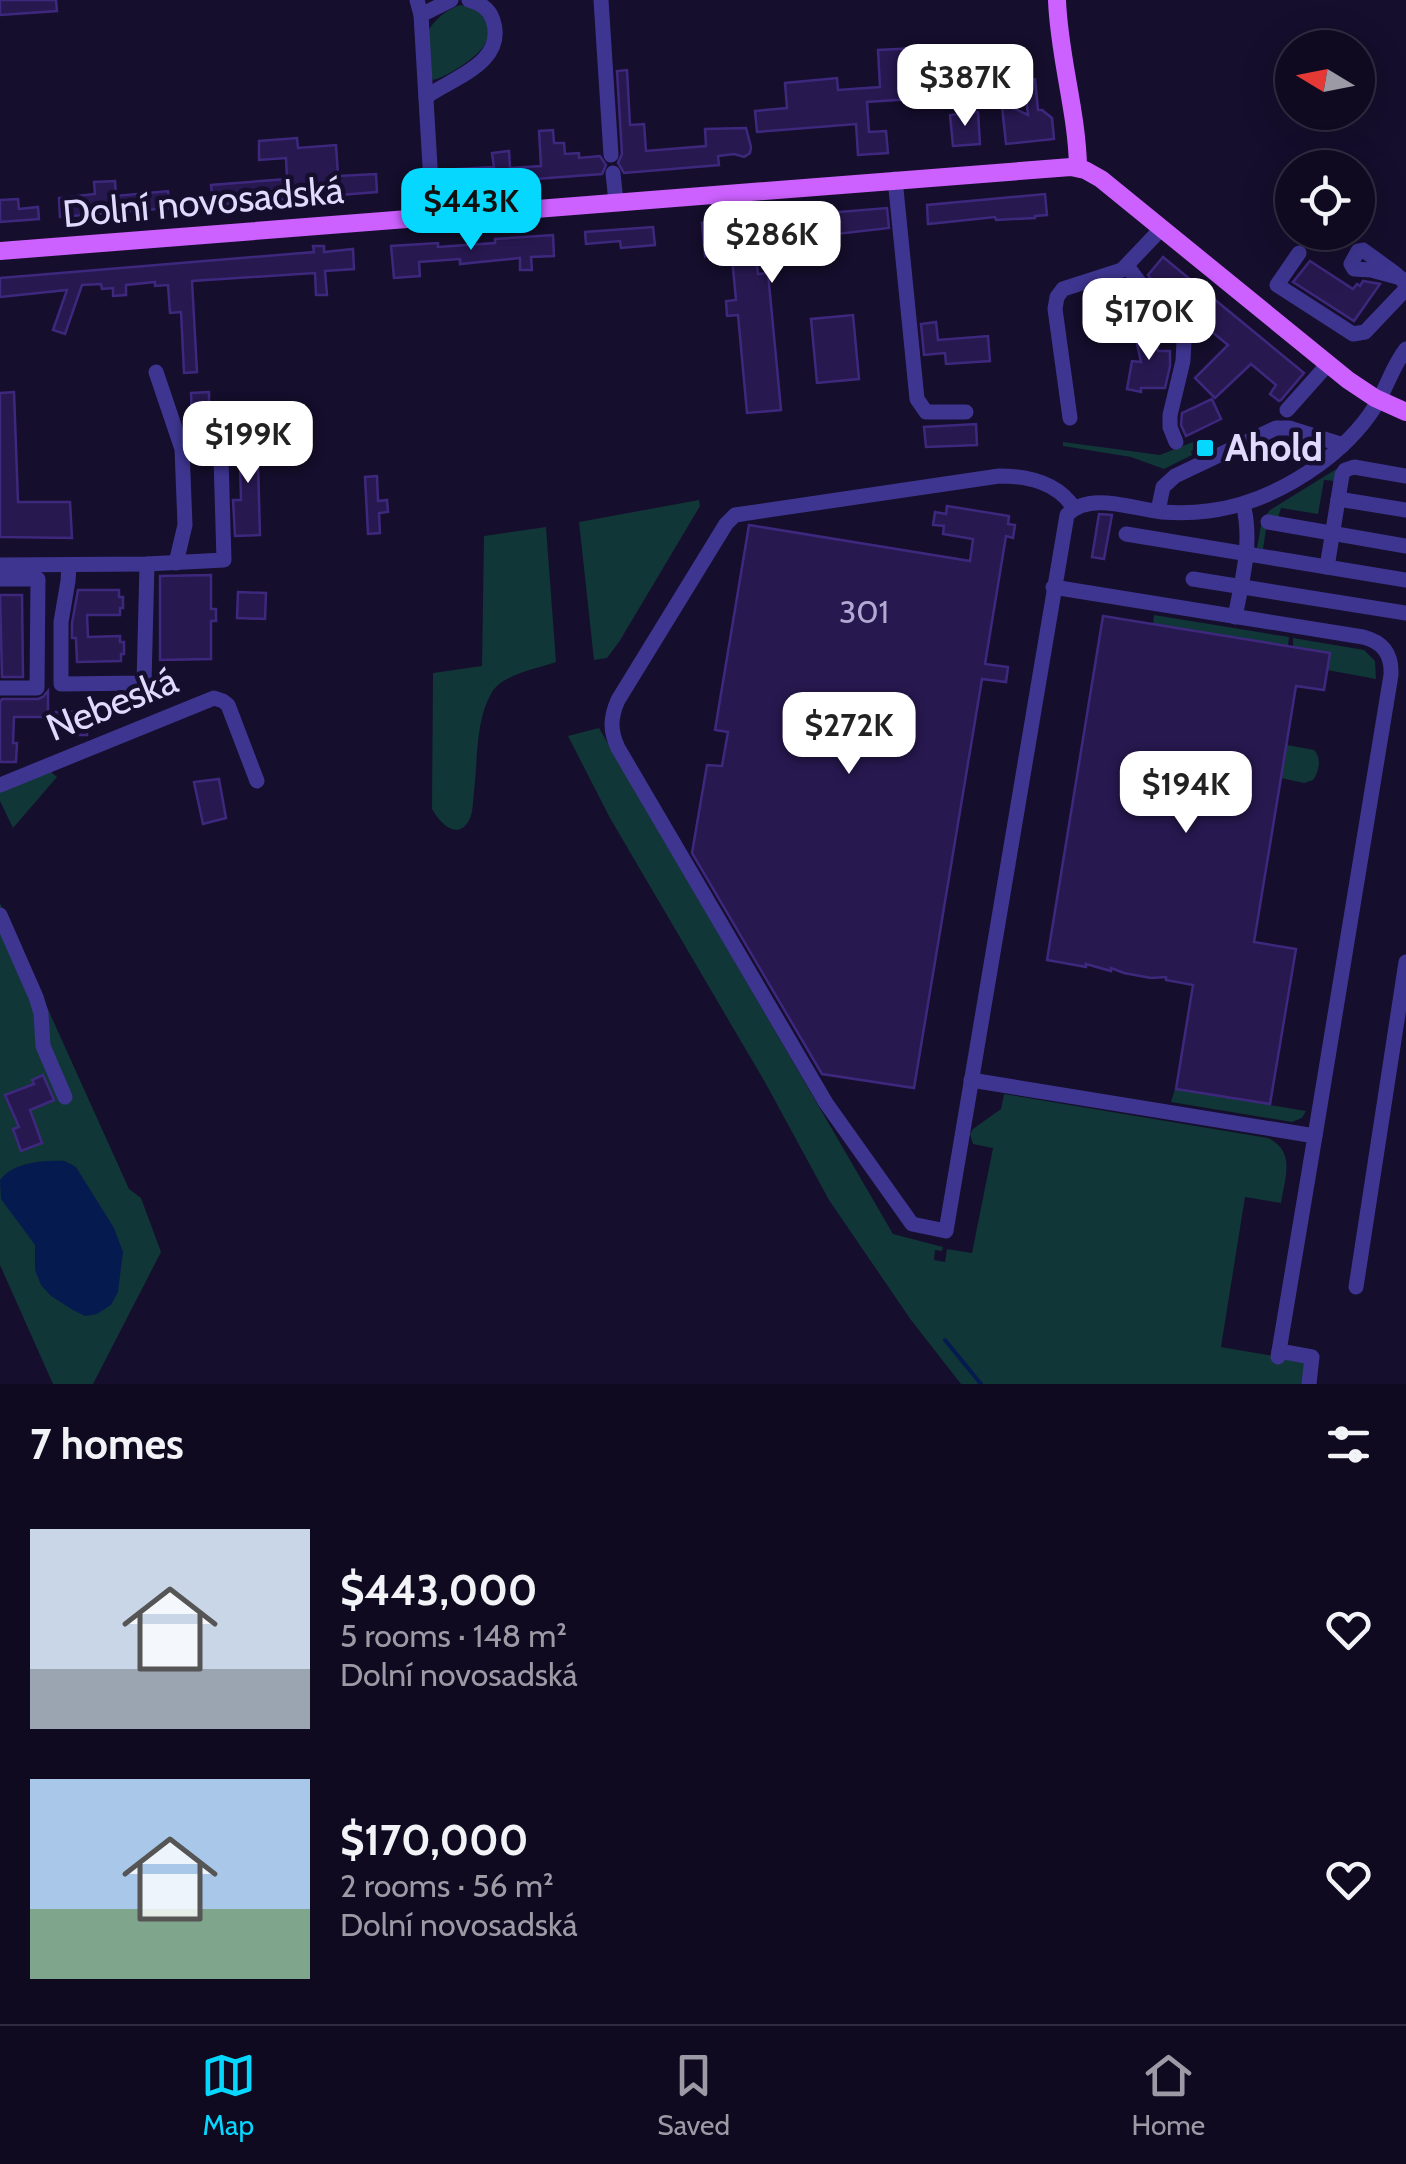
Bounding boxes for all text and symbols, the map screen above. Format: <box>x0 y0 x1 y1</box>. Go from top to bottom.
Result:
north arrow <box>1275 30 1375 130</box>
map controls <box>1275 30 1375 250</box>
pin: $387K <box>895 44 1035 129</box>
text: $387K <box>919 57 1011 96</box>
button: locate <box>1275 150 1375 250</box>
street label: Dolní novosadská <box>60 166 345 237</box>
pin: $443K <box>401 168 541 253</box>
text: $443K <box>423 181 519 220</box>
pin: $286K <box>702 201 842 286</box>
text: $286K <box>726 214 818 253</box>
pin: $170K <box>1079 278 1219 363</box>
text: $170K <box>1104 291 1194 330</box>
pin: $199K <box>178 401 318 486</box>
text: $199K <box>205 414 291 453</box>
place label: Ahold <box>1225 424 1323 471</box>
marker: Ahold <box>1194 437 1216 459</box>
house number: 301 <box>839 592 889 631</box>
street label: Nebeská <box>39 656 184 751</box>
pin: $272K <box>779 692 919 777</box>
text: $272K <box>805 705 893 744</box>
pin: $194K <box>1116 751 1256 836</box>
text: $194K <box>1142 764 1230 803</box>
icon: filters <box>1321 1417 1376 1472</box>
text: 7 homes <box>30 1418 184 1470</box>
text: $443,000 <box>340 1564 537 1616</box>
icon: home <box>110 1569 230 1689</box>
icon: heart <box>1321 1602 1376 1657</box>
text: 5 rooms · 148 m² <box>340 1616 567 1655</box>
text: Dolní novosadská <box>340 1655 578 1694</box>
text: $170,000 <box>340 1814 528 1866</box>
icon: home <box>110 1819 230 1939</box>
icon: heart <box>1321 1852 1376 1907</box>
text: 2 rooms · 56 m² <box>340 1866 554 1905</box>
text: Dolní novosadská <box>340 1905 578 1944</box>
tab: Map <box>201 2048 256 2142</box>
tab: Saved <box>657 2048 730 2142</box>
tab: Home <box>1132 2048 1205 2142</box>

